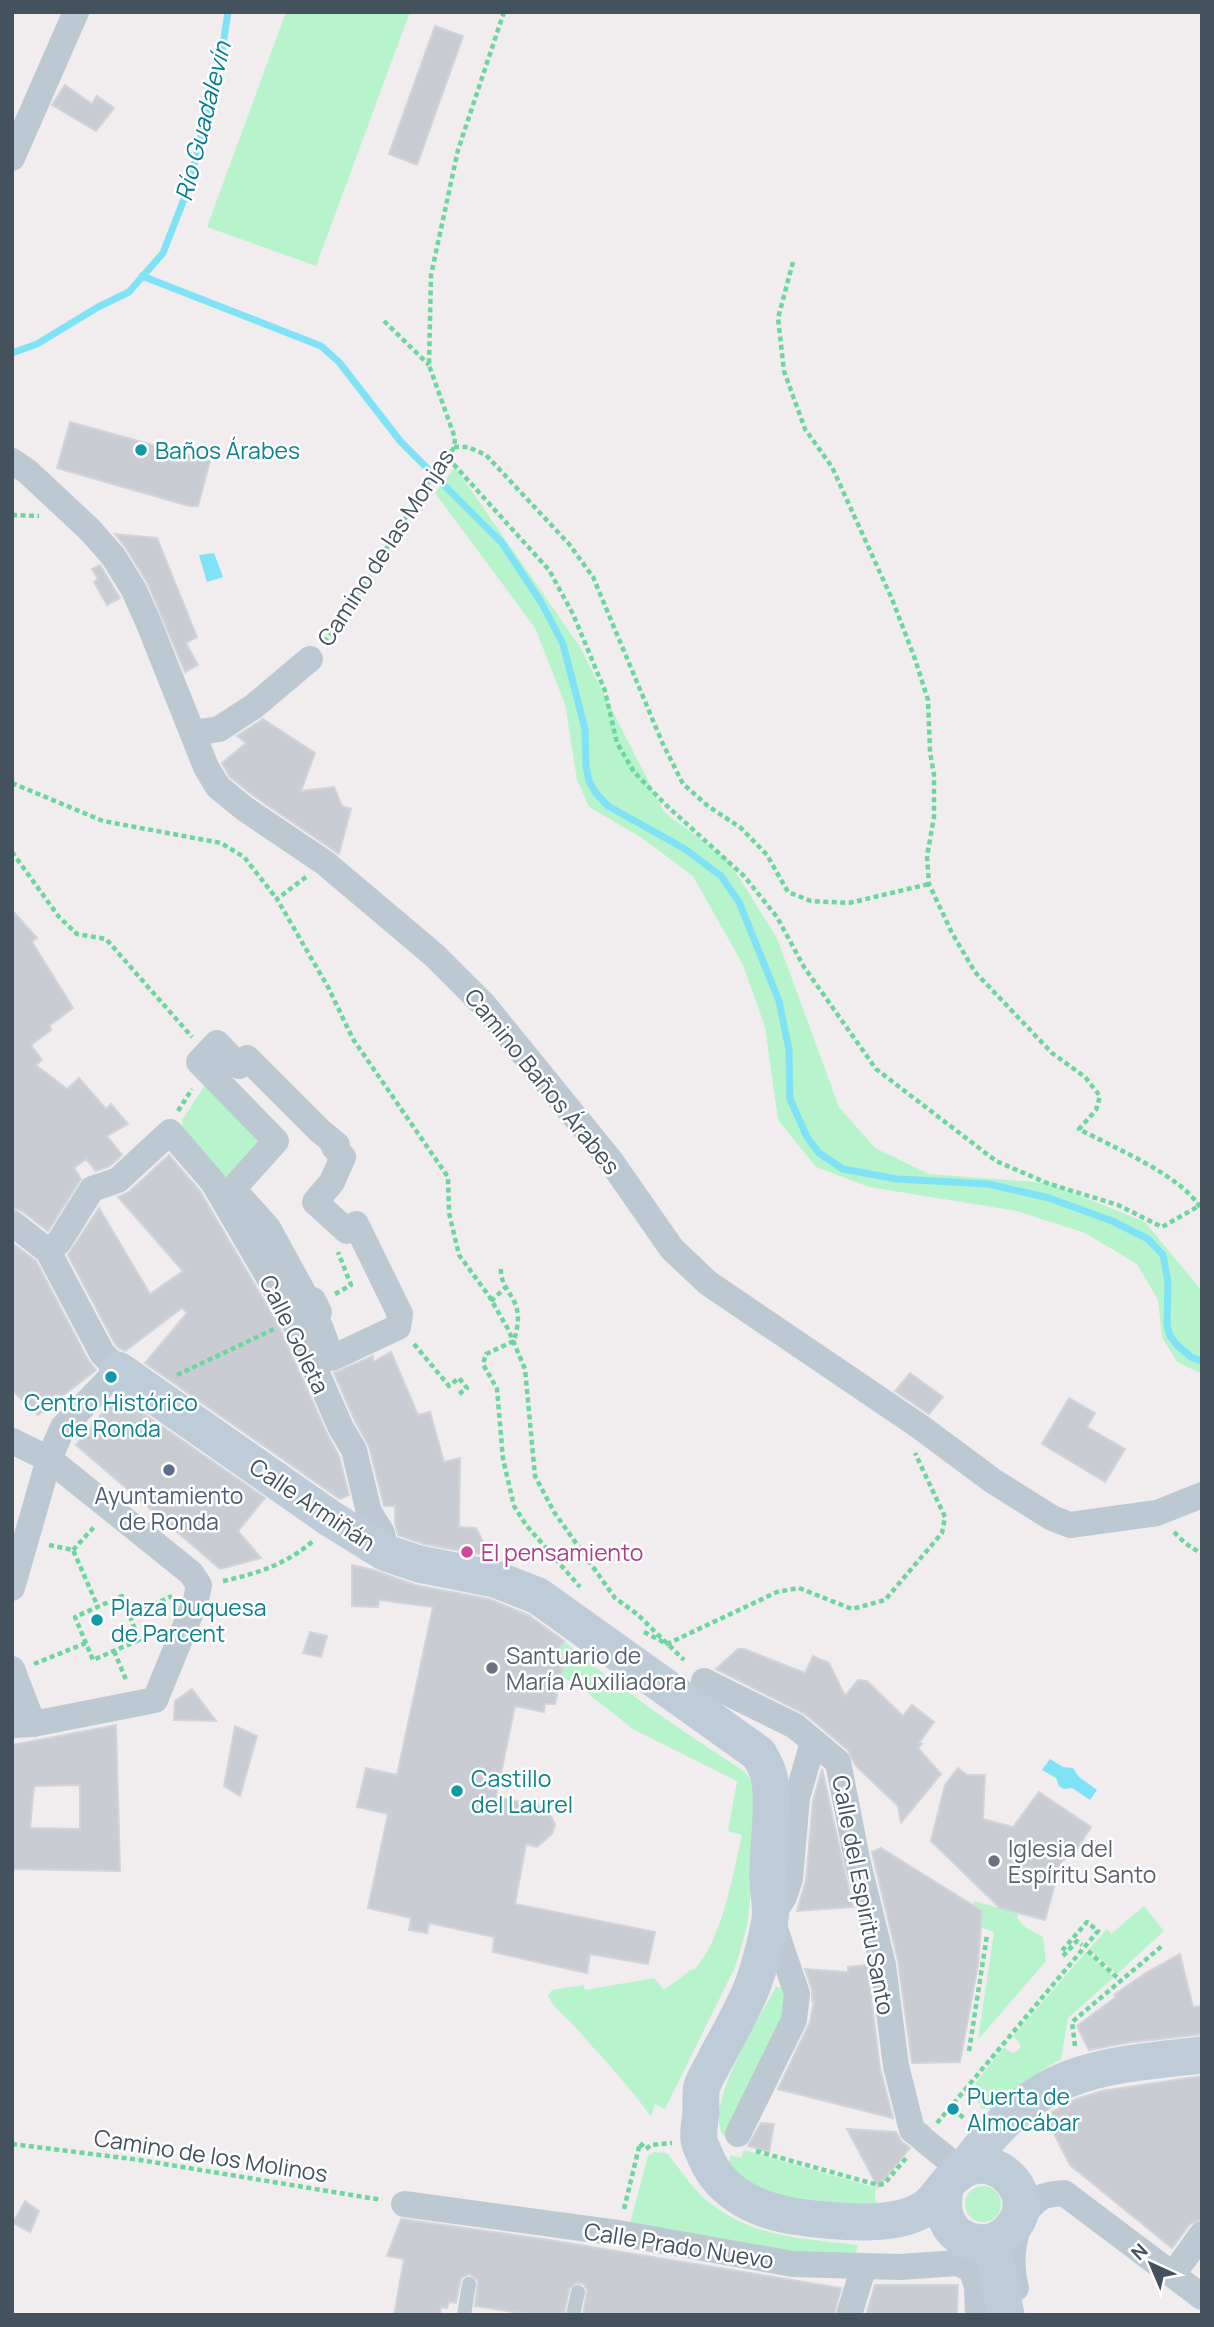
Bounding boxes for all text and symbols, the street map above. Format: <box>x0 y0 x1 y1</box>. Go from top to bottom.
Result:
water label: Río Guadalevín <box>166 37 238 204</box>
place label: Baños Árabes <box>155 434 300 466</box>
marker: Baños Árabes <box>133 442 149 458</box>
street label: Camino de las Monjas <box>309 442 461 652</box>
street label: Camino Baños Árabes <box>458 981 628 1181</box>
street label: Calle Goleta <box>252 1269 338 1399</box>
marker: Centro Histórico de Ronda <box>103 1369 119 1385</box>
place label: Centro Histórico de Ronda <box>24 1386 198 1444</box>
street label: Calle Armiñán <box>244 1450 382 1558</box>
marker: Ayuntamiento de Ronda <box>161 1462 177 1478</box>
place label: Ayuntamiento de Ronda <box>95 1479 243 1537</box>
place label: El pensamiento <box>481 1536 643 1568</box>
marker: El pensamiento <box>459 1544 475 1560</box>
place label: Plaza Duquesa de Parcent <box>111 1591 267 1649</box>
marker: Plaza Duquesa de Parcent <box>89 1612 105 1628</box>
place label: Santuario de María Auxiliadora <box>506 1639 686 1697</box>
marker: Santuario de María Auxiliadora <box>484 1660 500 1676</box>
place label: Castillo del Laurel <box>471 1762 573 1820</box>
street label: Calle del Espiritu Santo <box>825 1773 903 2017</box>
marker: Castillo del Laurel <box>449 1783 465 1799</box>
place label: Iglesia del Espíritu Santo <box>1008 1832 1156 1890</box>
marker: Iglesia del Espíritu Santo <box>986 1853 1002 1869</box>
place label: Puerta de Almocábar <box>967 2080 1080 2138</box>
marker: Puerta de Almocábar <box>945 2101 961 2117</box>
street label: Camino de los Molinos <box>92 2121 330 2189</box>
street label: Calle Prado Nuevo <box>582 2214 776 2276</box>
north arrow <box>1116 2229 1186 2299</box>
text: N <box>1125 2238 1153 2266</box>

